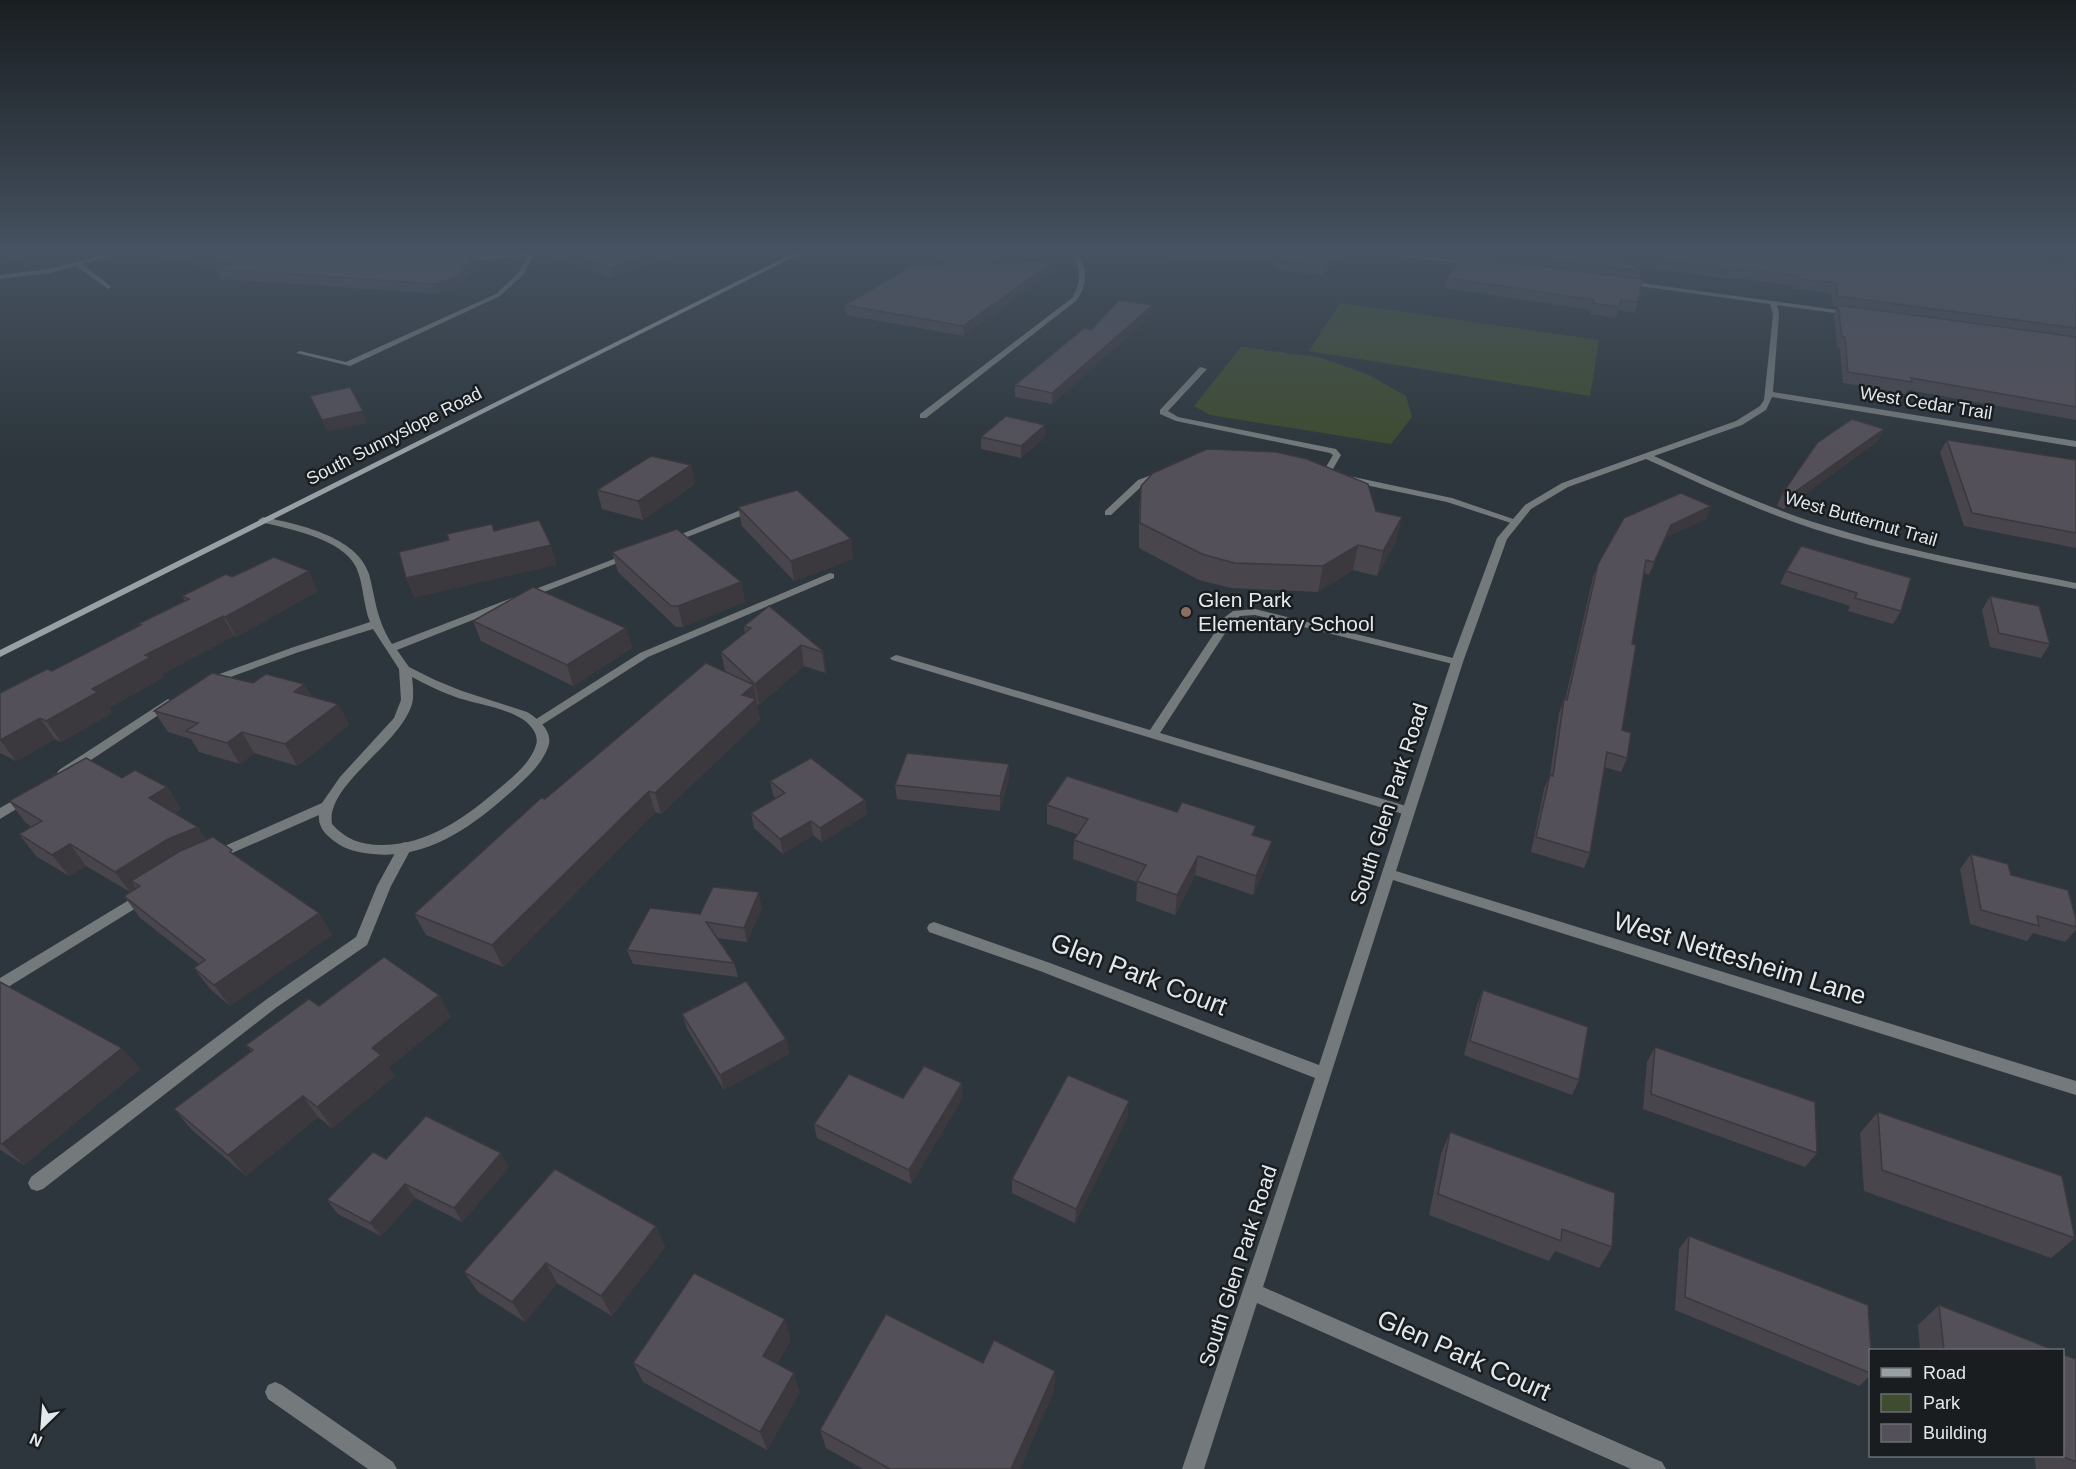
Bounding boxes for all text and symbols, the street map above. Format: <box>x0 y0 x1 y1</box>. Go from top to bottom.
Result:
street label: South Sunnyslope Road <box>303 383 485 489</box>
street label: West Cedar Trail <box>1858 383 1994 423</box>
street label: West Butternut Trail <box>1782 488 1940 550</box>
place label: Glen Park Elementary School <box>1198 588 1374 635</box>
marker: Glen Park Elementary School <box>1179 605 1193 619</box>
street label: South Glen Park Road <box>1345 700 1432 907</box>
street label: West Nettesheim Lane <box>1610 905 1870 1011</box>
street label: Glen Park Court <box>1047 927 1232 1022</box>
street label: South Glen Park Road <box>1194 1162 1281 1369</box>
street label: Glen Park Court <box>1373 1303 1556 1407</box>
legend <box>1869 1349 2064 1457</box>
text: Road <box>1923 1363 1966 1383</box>
text: Park <box>1923 1393 1961 1413</box>
north arrow <box>12 1397 72 1457</box>
text: Building <box>1923 1423 1987 1443</box>
text: N <box>27 1430 45 1450</box>

